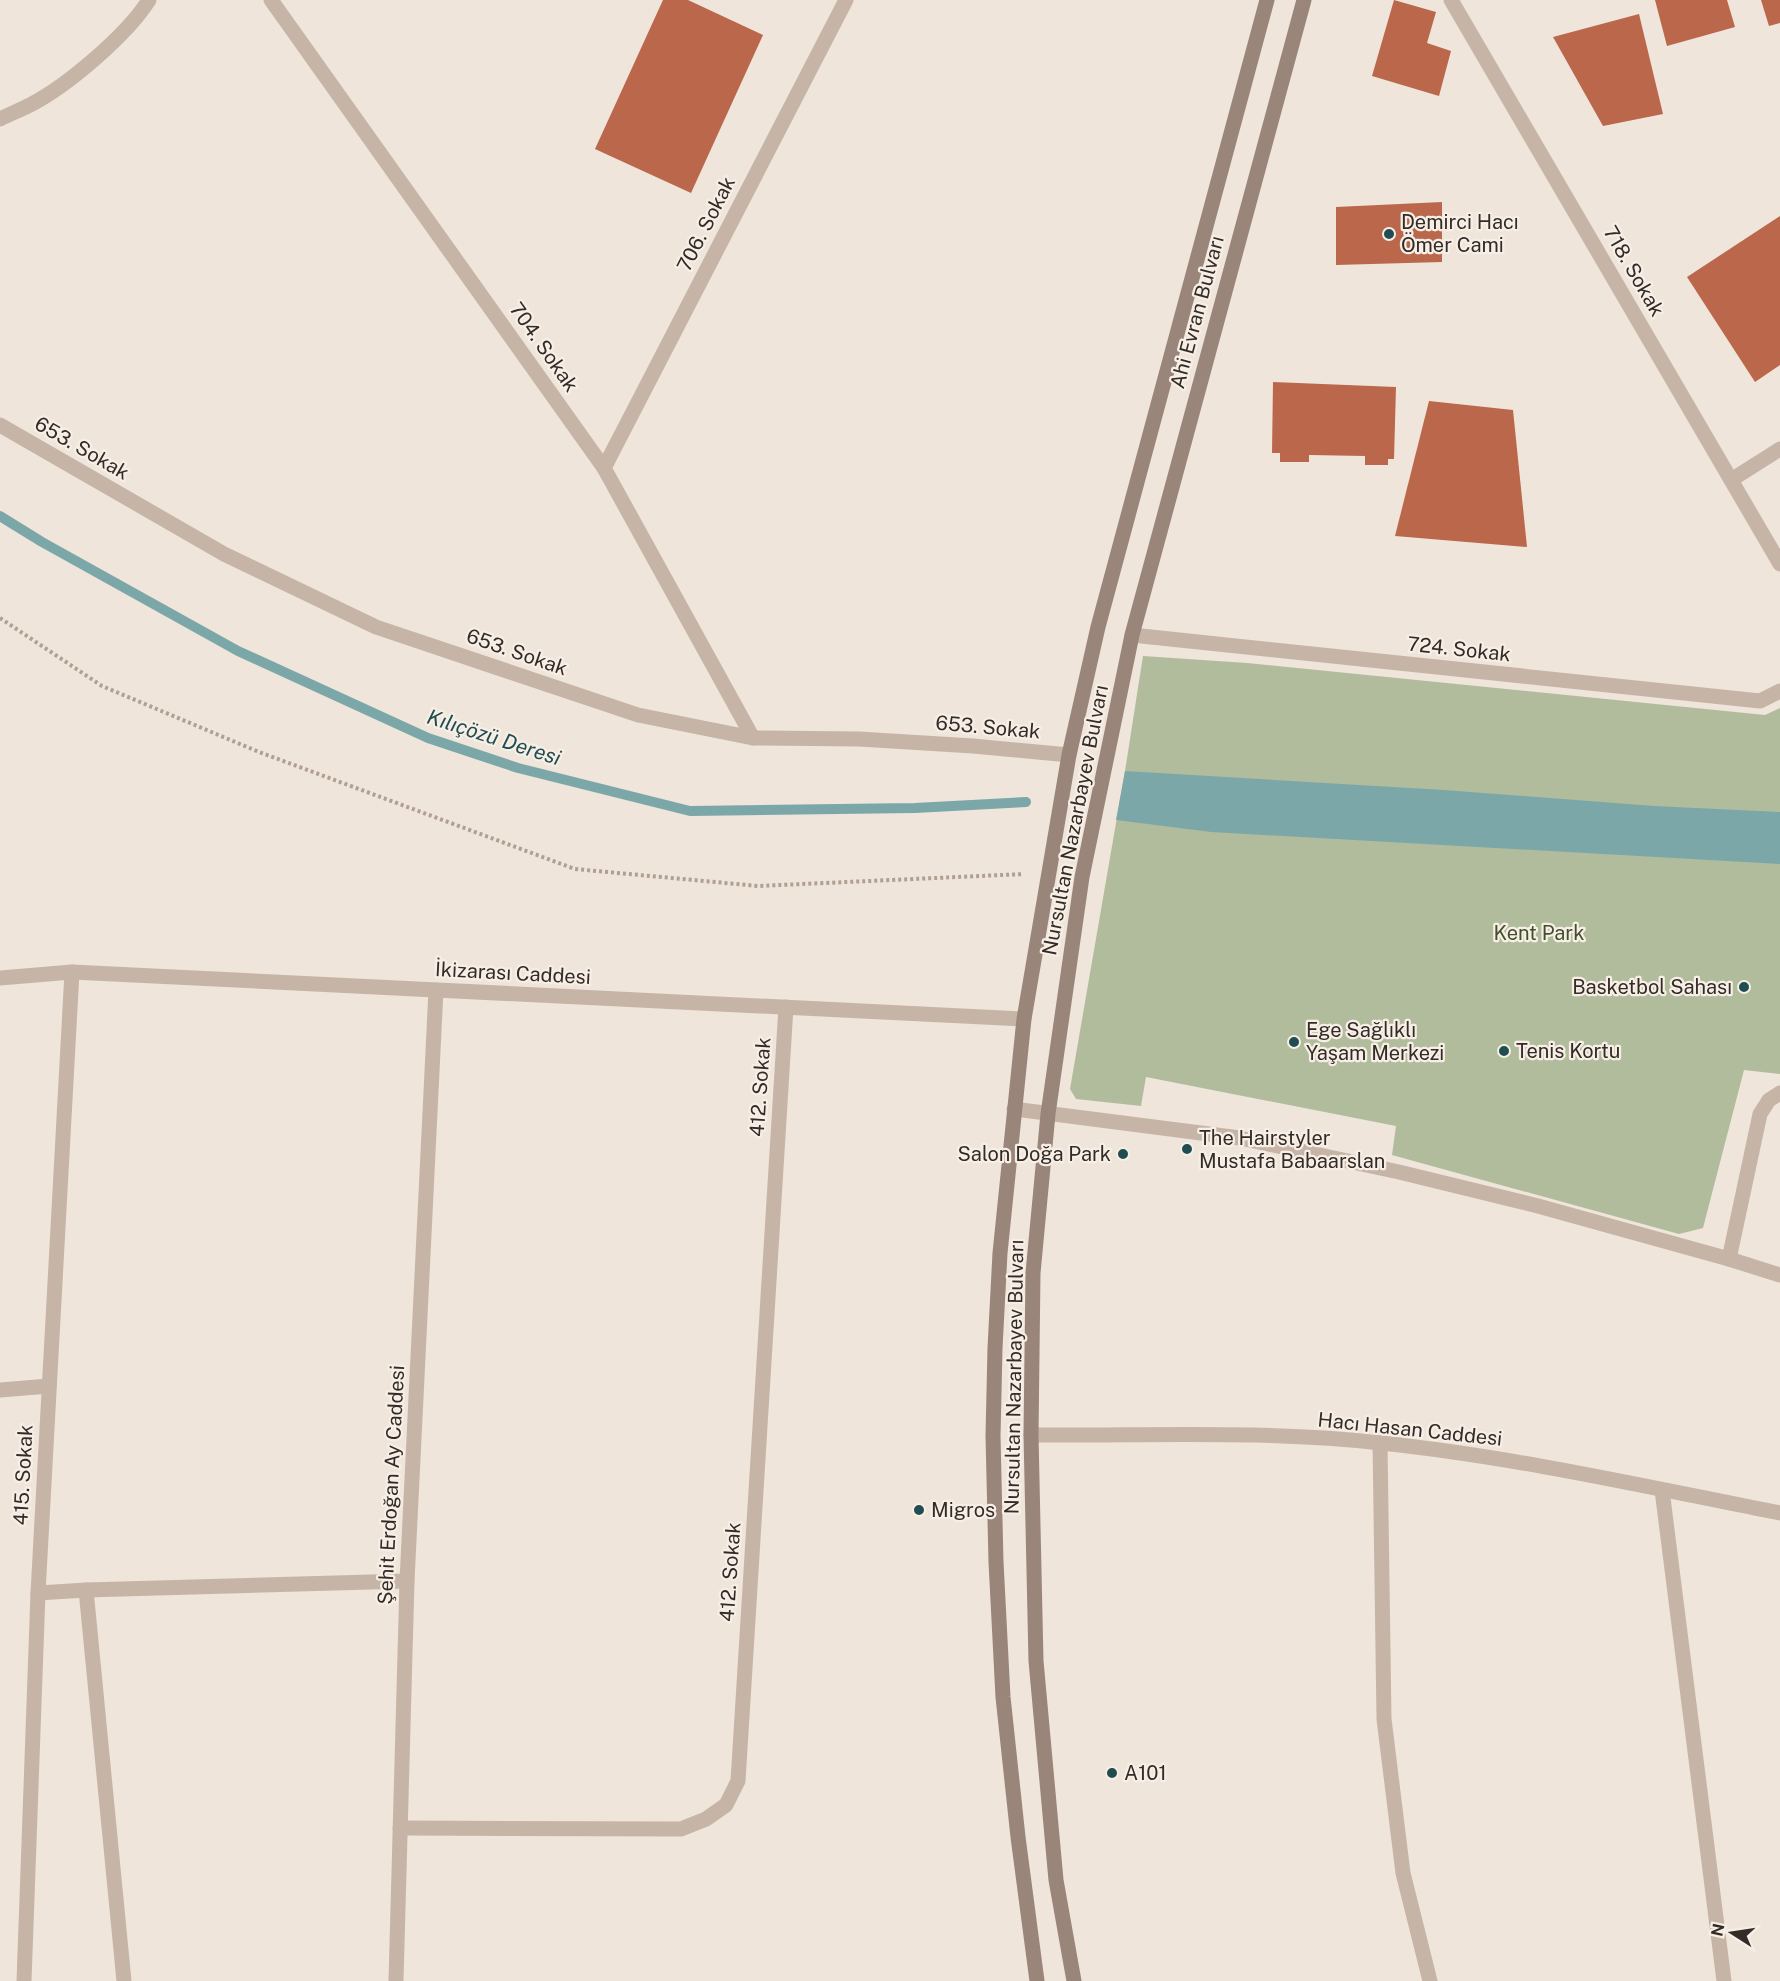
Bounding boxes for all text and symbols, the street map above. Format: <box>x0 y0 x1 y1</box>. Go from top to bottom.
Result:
street label: 706. Sokak <box>672 172 740 276</box>
place label: Demirci Hacı Ömer Cami <box>1401 210 1519 257</box>
street label: 718. Sokak <box>1598 221 1670 321</box>
marker: Demirci Hacı Ömer Cami <box>1382 227 1396 241</box>
street label: Ahi Evran Bulvarı <box>1165 233 1229 391</box>
street label: 704. Sokak <box>504 298 584 396</box>
street label: 653. Sokak <box>31 411 133 485</box>
street label: 653. Sokak <box>463 624 571 680</box>
street label: 724. Sokak <box>1406 632 1512 666</box>
street label: Nursultan Nazarbayev Bulvarı <box>1037 683 1113 957</box>
water label: Kılıçözü Deresi <box>424 704 564 770</box>
street label: 653. Sokak <box>935 710 1041 744</box>
park label: Kent Park <box>1494 921 1584 945</box>
street label: İkizarası Caddesi <box>435 957 591 989</box>
place label: Basketbol Sahası <box>1572 975 1732 999</box>
marker: Basketbol Sahası <box>1737 980 1751 994</box>
place label: Ege Sağlıklı Yaşam Merkezi <box>1306 1018 1444 1065</box>
marker: Ege Sağlıklı Yaşam Merkezi <box>1287 1035 1301 1049</box>
street label: 412. Sokak <box>745 1036 775 1138</box>
place label: Tenis Kortu <box>1516 1039 1620 1063</box>
marker: Tenis Kortu <box>1497 1044 1511 1058</box>
place label: The Hairstyler Mustafa Babaarslan <box>1199 1126 1385 1173</box>
place label: Salon Doğa Park <box>958 1142 1111 1166</box>
marker: The Hairstyler Mustafa Babaarslan <box>1180 1142 1194 1156</box>
marker: Salon Doğa Park <box>1116 1147 1130 1161</box>
street label: Nursultan Nazarbayev Bulvarı <box>1000 1239 1028 1515</box>
street label: Şehit Erdoğan Ay Caddesi <box>373 1365 409 1605</box>
street label: Hacı Hasan Caddesi <box>1317 1407 1503 1451</box>
street label: 415. Sokak <box>8 1424 38 1526</box>
place label: Migros <box>931 1498 995 1522</box>
marker: Migros <box>912 1503 926 1517</box>
street label: 412. Sokak <box>715 1521 745 1623</box>
place label: A101 <box>1124 1761 1167 1785</box>
marker: A101 <box>1105 1766 1119 1780</box>
north arrow <box>1702 1903 1762 1963</box>
text: N <box>1707 1922 1728 1938</box>

